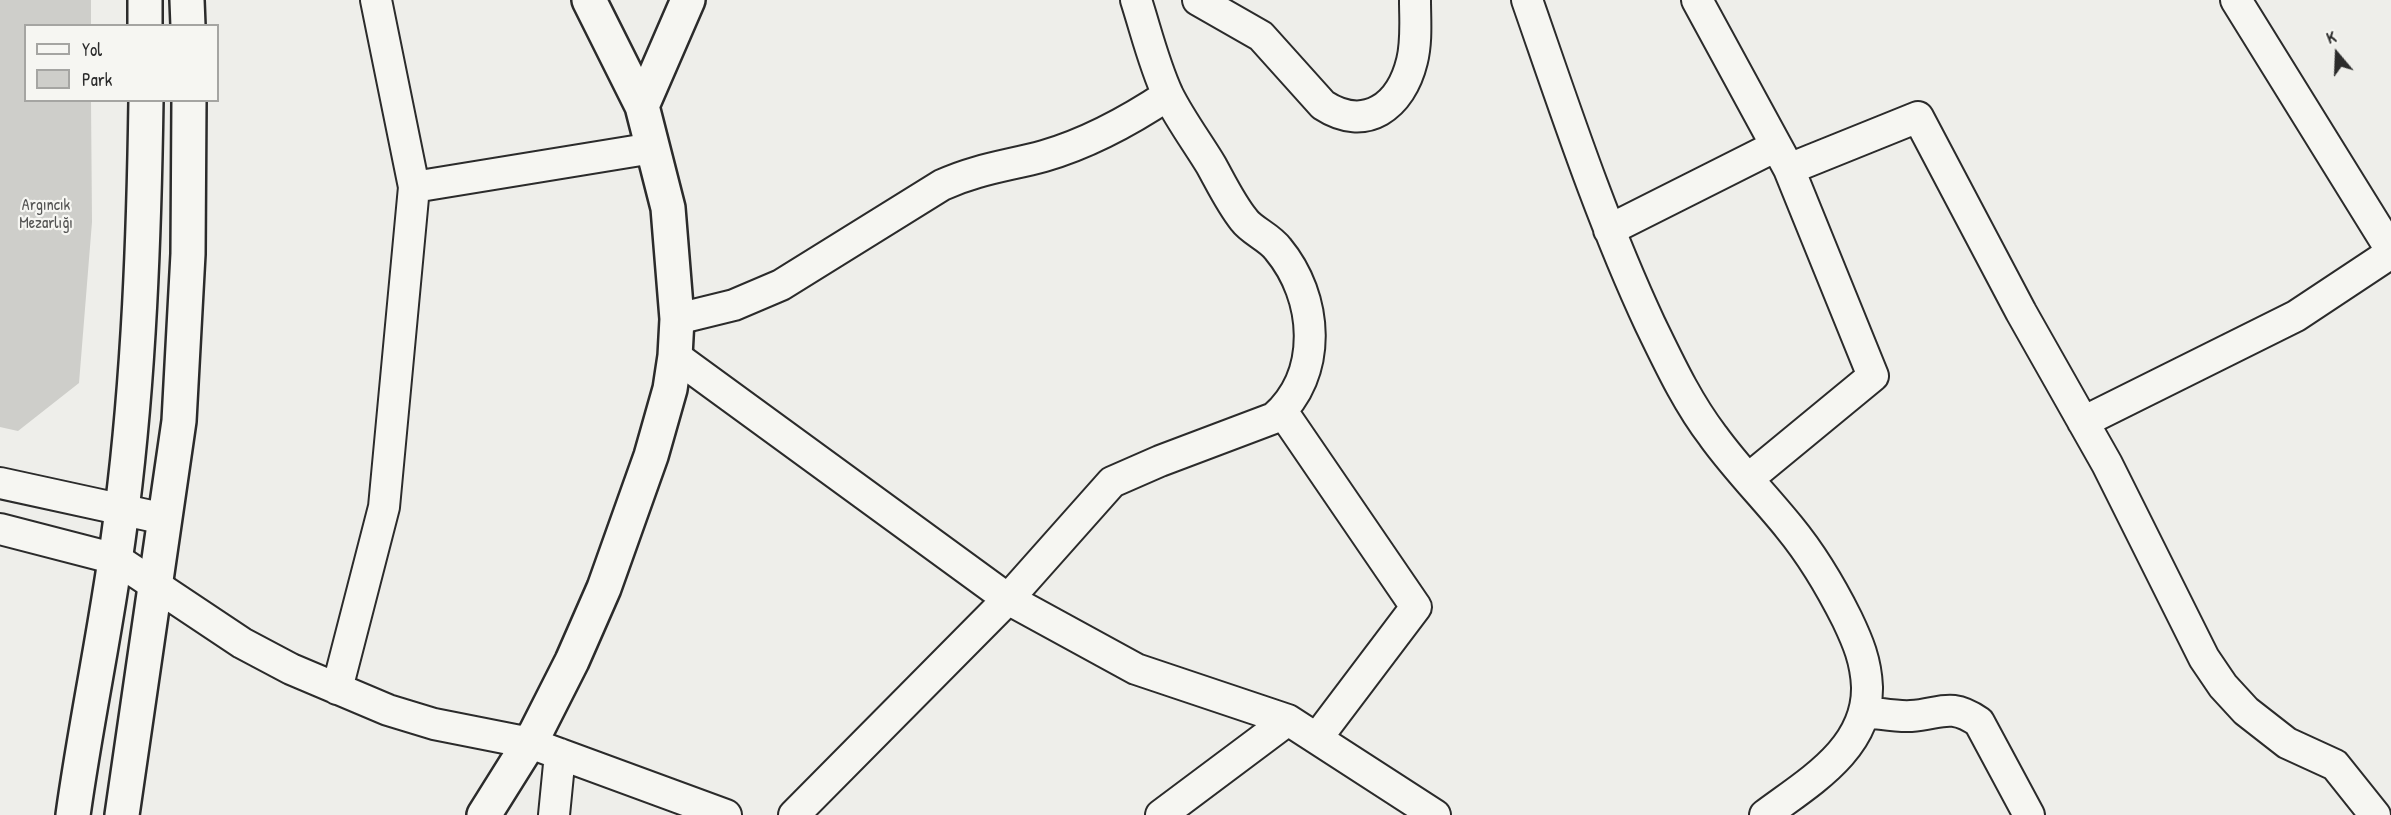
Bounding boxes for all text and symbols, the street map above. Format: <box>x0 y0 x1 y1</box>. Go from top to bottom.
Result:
legend <box>24 24 219 102</box>
north arrow <box>2307 24 2367 84</box>
text: K <box>2324 25 2339 49</box>
text: Yol <box>82 37 102 62</box>
text: Park <box>82 67 112 92</box>
park label: Argıncık Mezarlığı <box>19 196 73 234</box>

